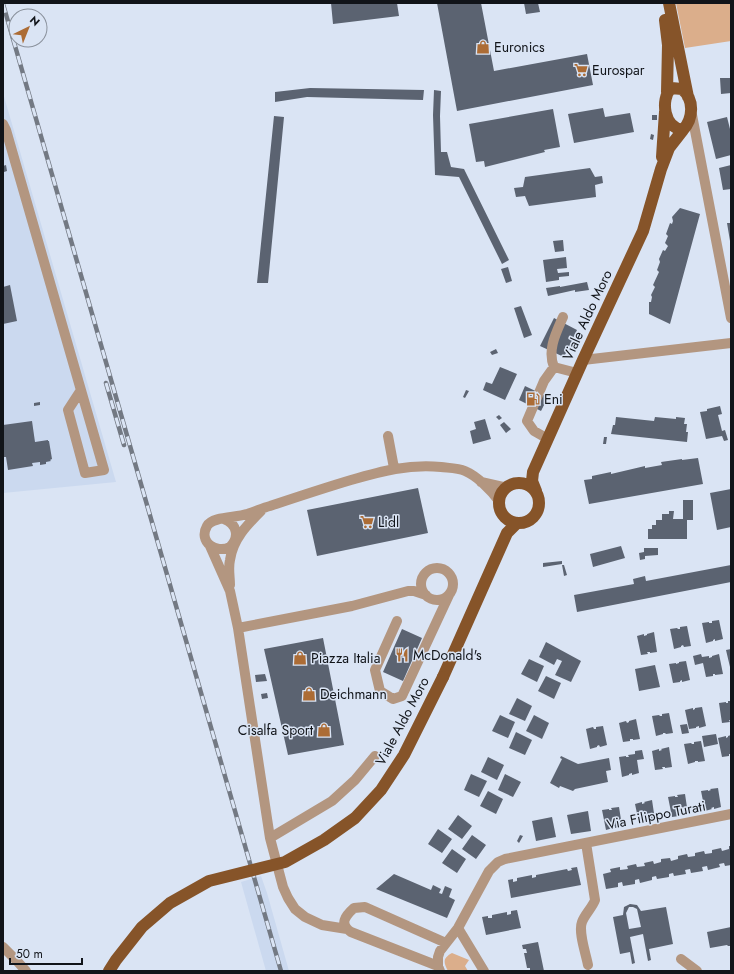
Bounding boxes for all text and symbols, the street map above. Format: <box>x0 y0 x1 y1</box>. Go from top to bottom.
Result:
north arrow <box>8 8 48 48</box>
text: N <box>26 12 43 30</box>
place label: Euronics <box>494 37 545 57</box>
shop icon: Euronics <box>475 39 491 55</box>
place label: Eurospar <box>592 60 645 80</box>
supermarket icon: Eurospar <box>573 62 589 78</box>
street label: Viale Aldo Moro <box>557 266 617 364</box>
place label: Eni <box>544 389 563 409</box>
fuel station icon: Eni <box>525 391 541 407</box>
place label: Lidl <box>378 512 399 532</box>
supermarket icon: Lidl <box>359 514 375 530</box>
place label: McDonald's <box>413 645 482 665</box>
restaurant icon: McDonald's <box>394 647 410 663</box>
place label: Piazza Italia <box>311 648 380 668</box>
shop icon: Piazza Italia <box>292 650 308 666</box>
street label: Viale Aldo Moro <box>370 673 434 769</box>
place label: Deichmann <box>320 684 387 704</box>
shop icon: Deichmann <box>301 686 317 702</box>
place label: Cisalfa Sport <box>238 720 314 740</box>
shop icon: Cisalfa Sport <box>316 722 332 738</box>
street label: Via Filippo Turati <box>605 796 707 834</box>
scale bar <box>10 940 82 966</box>
text: 50 m <box>16 945 43 963</box>

